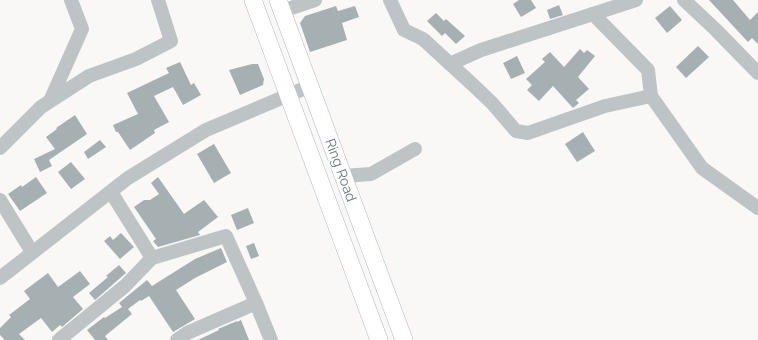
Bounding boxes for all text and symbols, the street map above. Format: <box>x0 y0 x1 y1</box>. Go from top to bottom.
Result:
street label: Ring Road <box>322 136 360 204</box>

